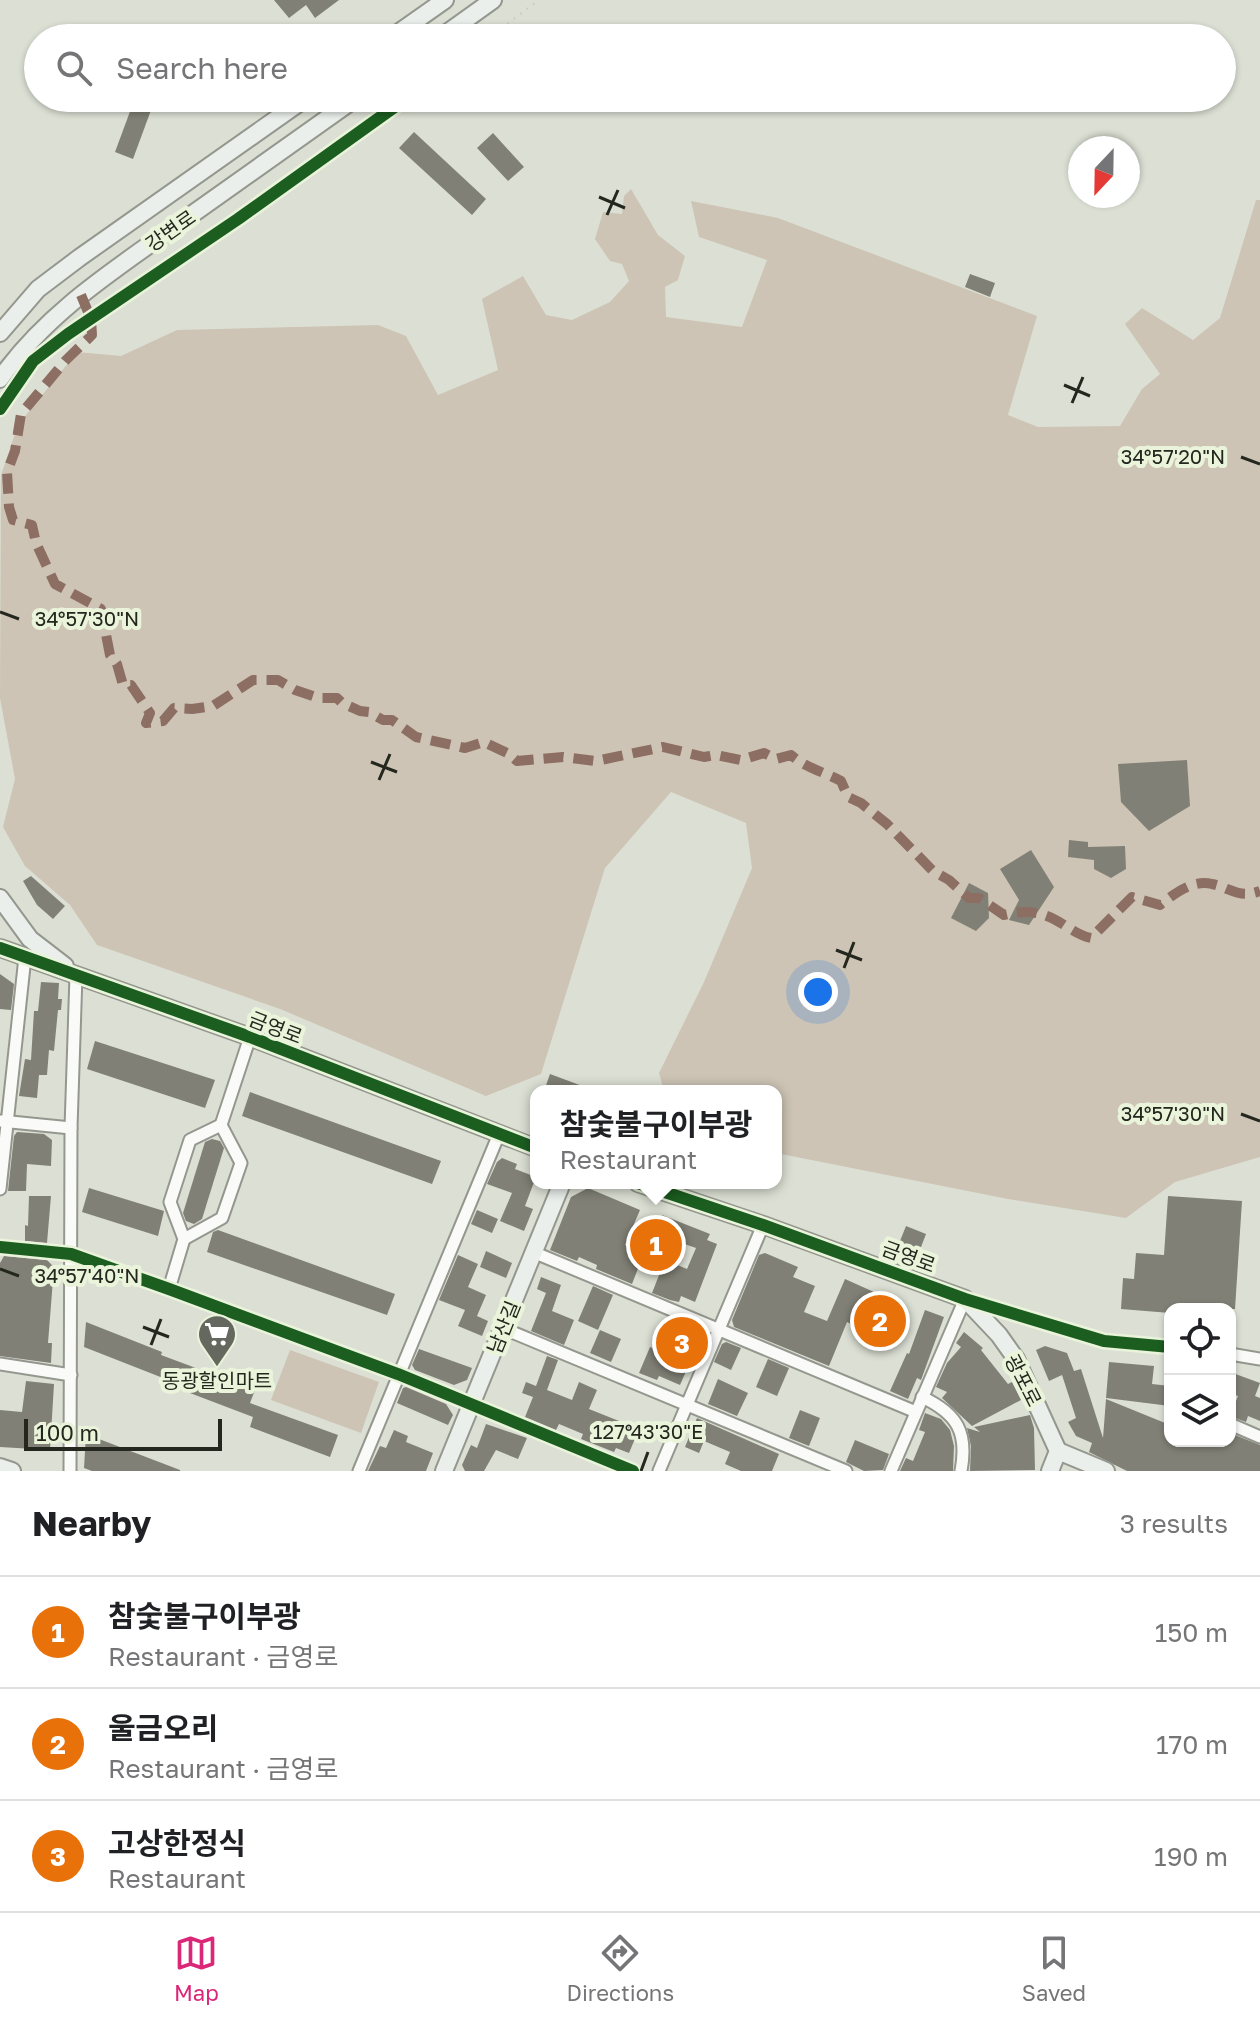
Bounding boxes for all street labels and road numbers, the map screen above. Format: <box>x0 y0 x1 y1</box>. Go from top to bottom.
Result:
street label: 강변로 <box>141 204 199 256</box>
street label: 금영로 <box>246 1006 306 1048</box>
street label: 금영로 <box>879 1235 939 1277</box>
street label: 남산길 <box>482 1297 524 1357</box>
street label: 광포로 <box>1001 1350 1047 1410</box>

